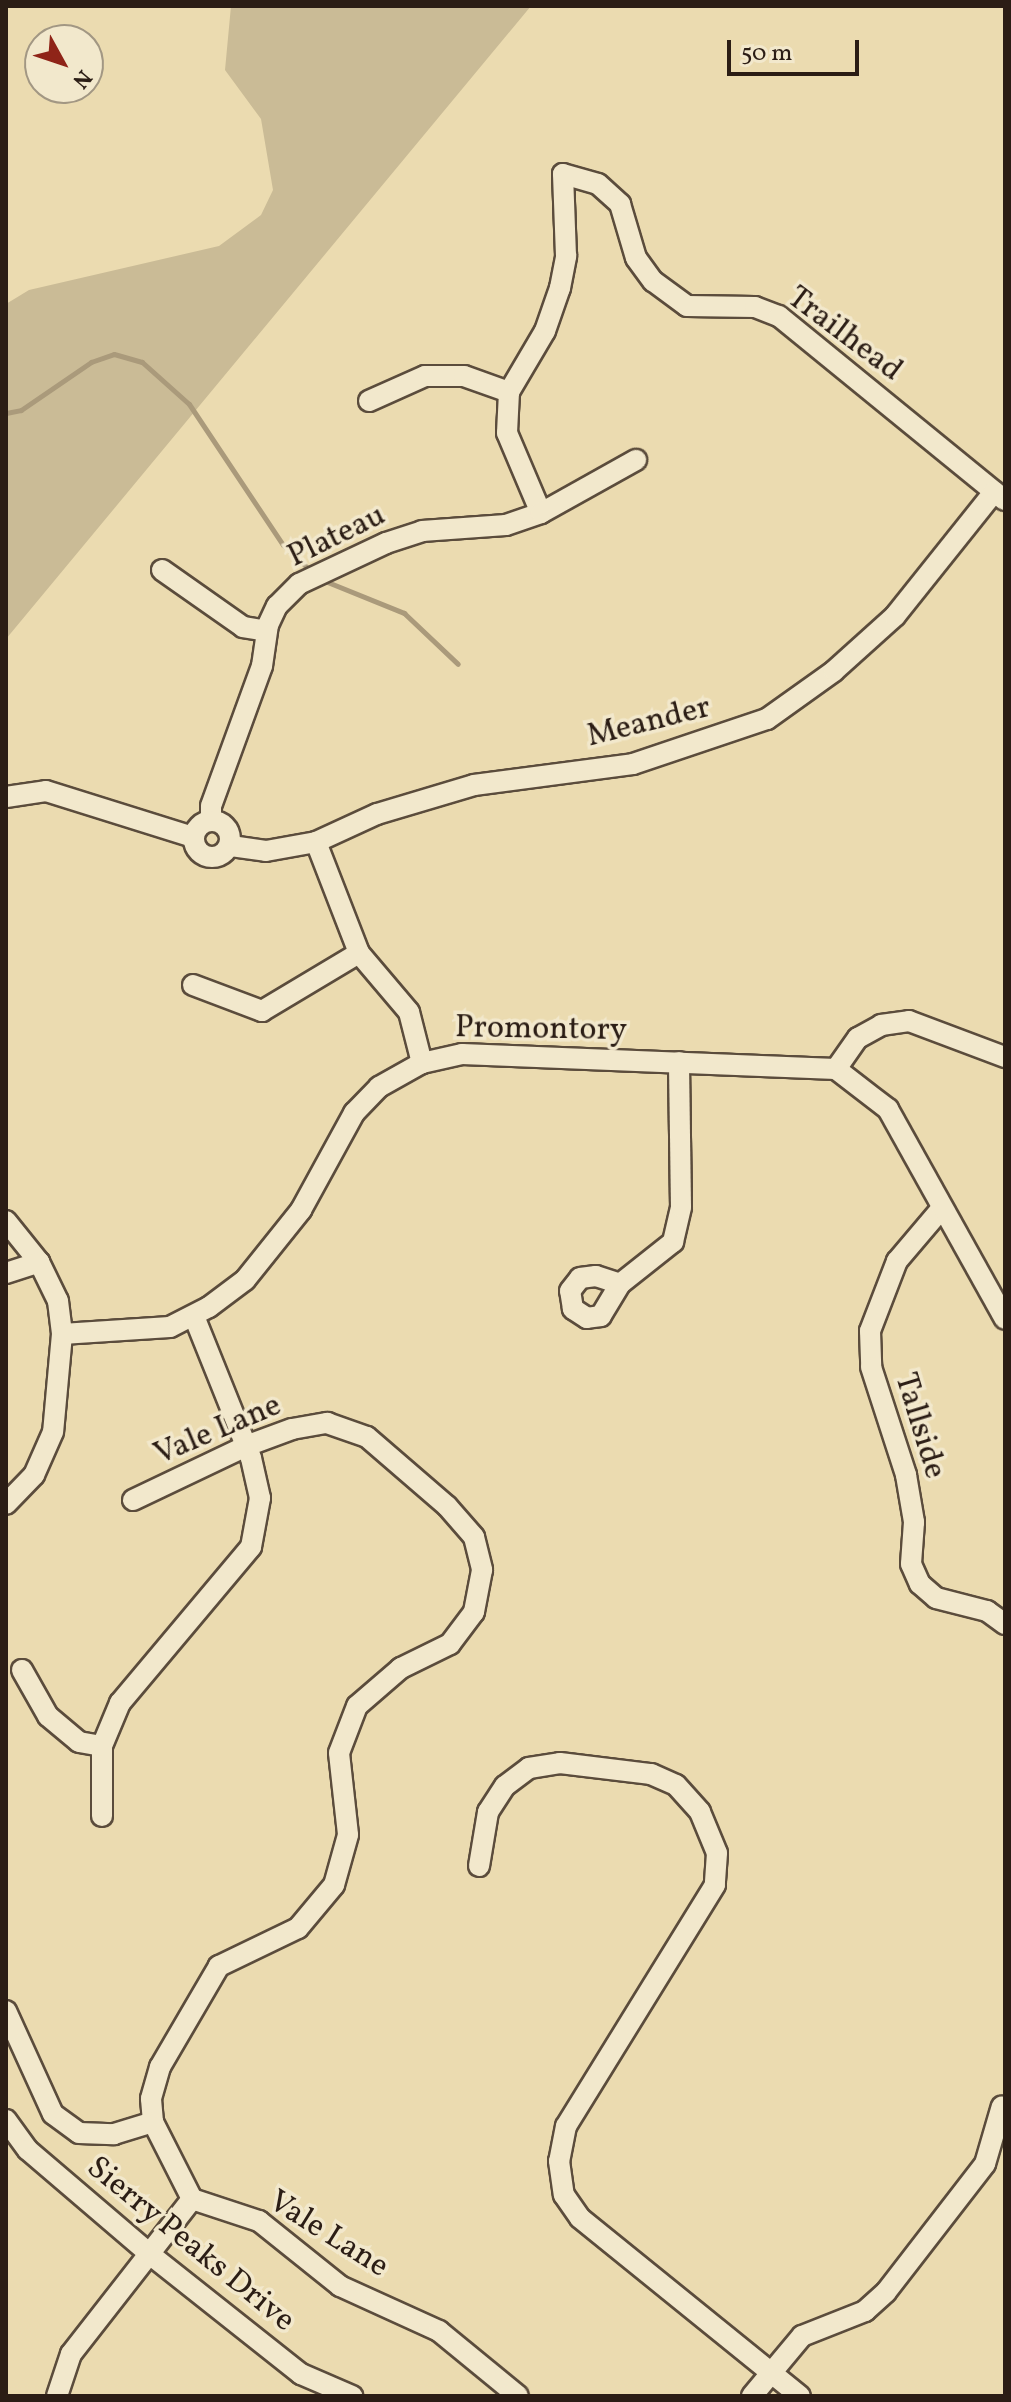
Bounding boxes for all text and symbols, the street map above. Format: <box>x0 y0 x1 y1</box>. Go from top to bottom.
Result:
north arrow <box>24 24 104 104</box>
scale bar <box>731 24 863 74</box>
text: 50 m <box>741 37 793 71</box>
text: N <box>64 62 98 95</box>
street label: Trailhead <box>779 279 909 391</box>
street label: Plateau <box>282 497 392 577</box>
street label: Meander <box>583 689 715 757</box>
street label: Promontory <box>455 1009 627 1051</box>
street label: Tallside <box>885 1369 953 1483</box>
street label: Vale Lane <box>149 1387 287 1475</box>
street label: Sierry Peaks Drive <box>78 2149 302 2341</box>
street label: Vale Lane <box>261 2183 395 2287</box>

